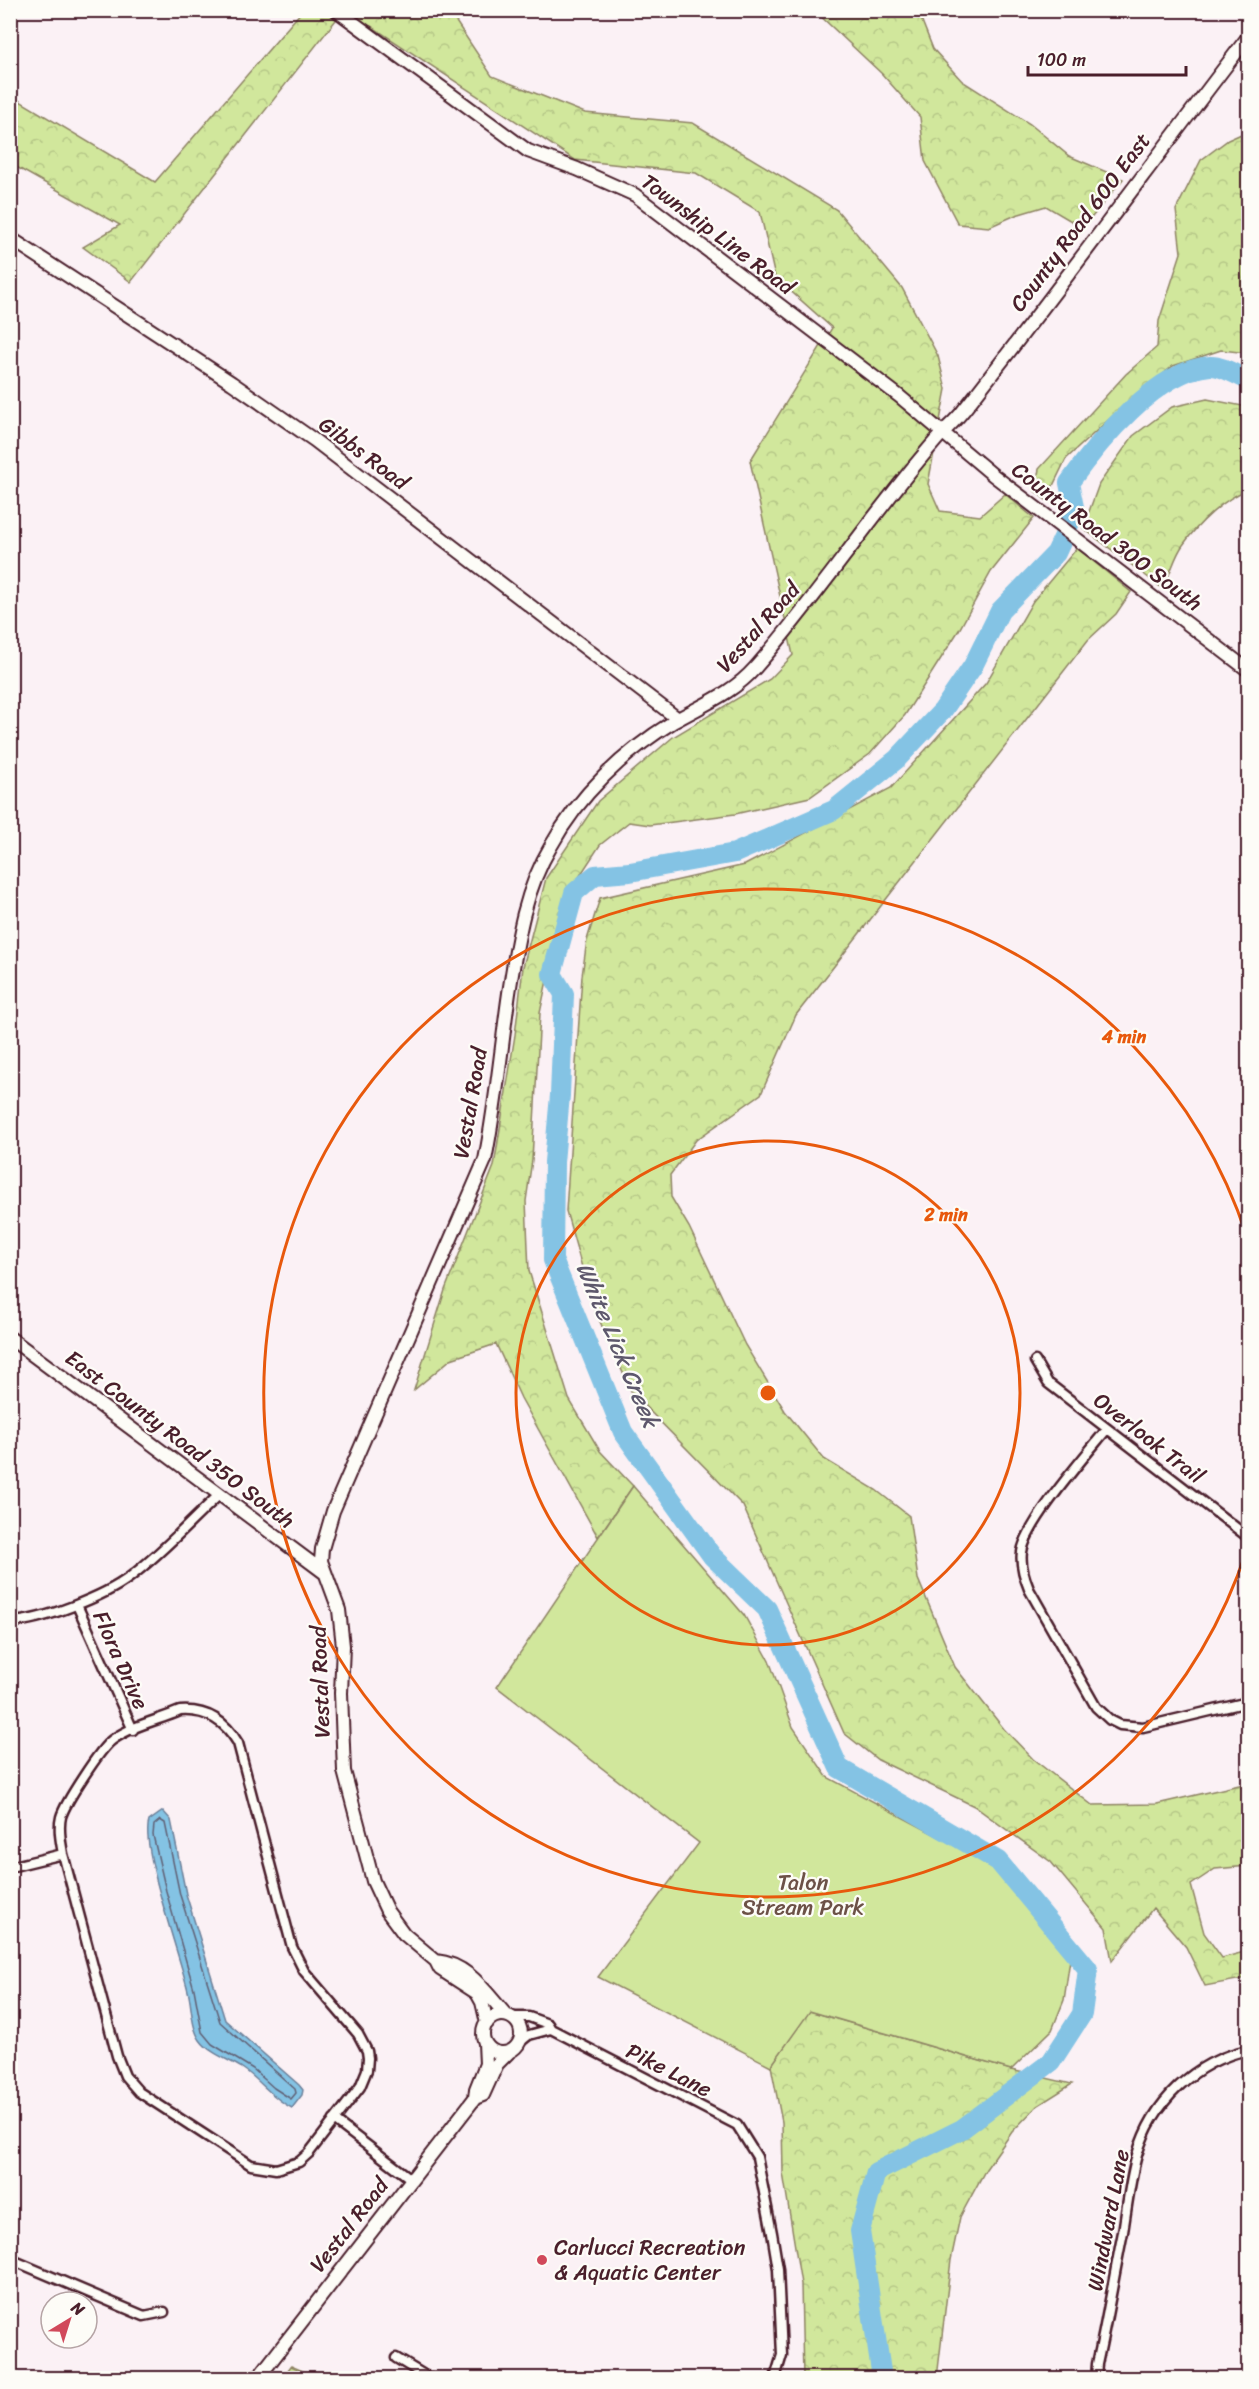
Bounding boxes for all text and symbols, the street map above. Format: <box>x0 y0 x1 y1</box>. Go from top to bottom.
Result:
scale bar <box>1028 39 1186 77</box>
text: 100 m <box>1037 44 1086 76</box>
street label: County Road 600 East <box>999 123 1161 320</box>
street label: Township Line Road <box>632 163 805 306</box>
street label: Gibbs Road <box>310 406 419 501</box>
street label: County Road 300 South <box>1003 451 1211 621</box>
street label: Vestal Road <box>706 571 811 682</box>
text: 4 min <box>1101 1021 1147 1053</box>
street label: Vestal Road <box>441 1043 499 1162</box>
text: 2 min <box>923 1199 968 1231</box>
water label: White Lick Creek <box>564 1255 672 1436</box>
street label: East County Road 350 South <box>56 1339 304 1539</box>
street label: Overlook Trail <box>1085 1382 1214 1495</box>
centre of rings <box>758 1383 778 1403</box>
street label: Flora Drive <box>82 1604 160 1716</box>
street label: Vestal Road <box>299 1624 341 1739</box>
park label: Talon Stream Park <box>742 1863 865 1927</box>
street label: Pike Lane <box>619 2032 719 2108</box>
street label: Windward Lane <box>1075 2146 1141 2294</box>
street label: Vestal Road <box>299 2168 400 2281</box>
place label: Carlucci Recreation & Aquatic Center <box>554 2228 745 2292</box>
marker: Carlucci Recreation & Aquatic Center <box>535 2253 549 2267</box>
north arrow <box>39 2290 99 2350</box>
text: N <box>64 2293 92 2324</box>

